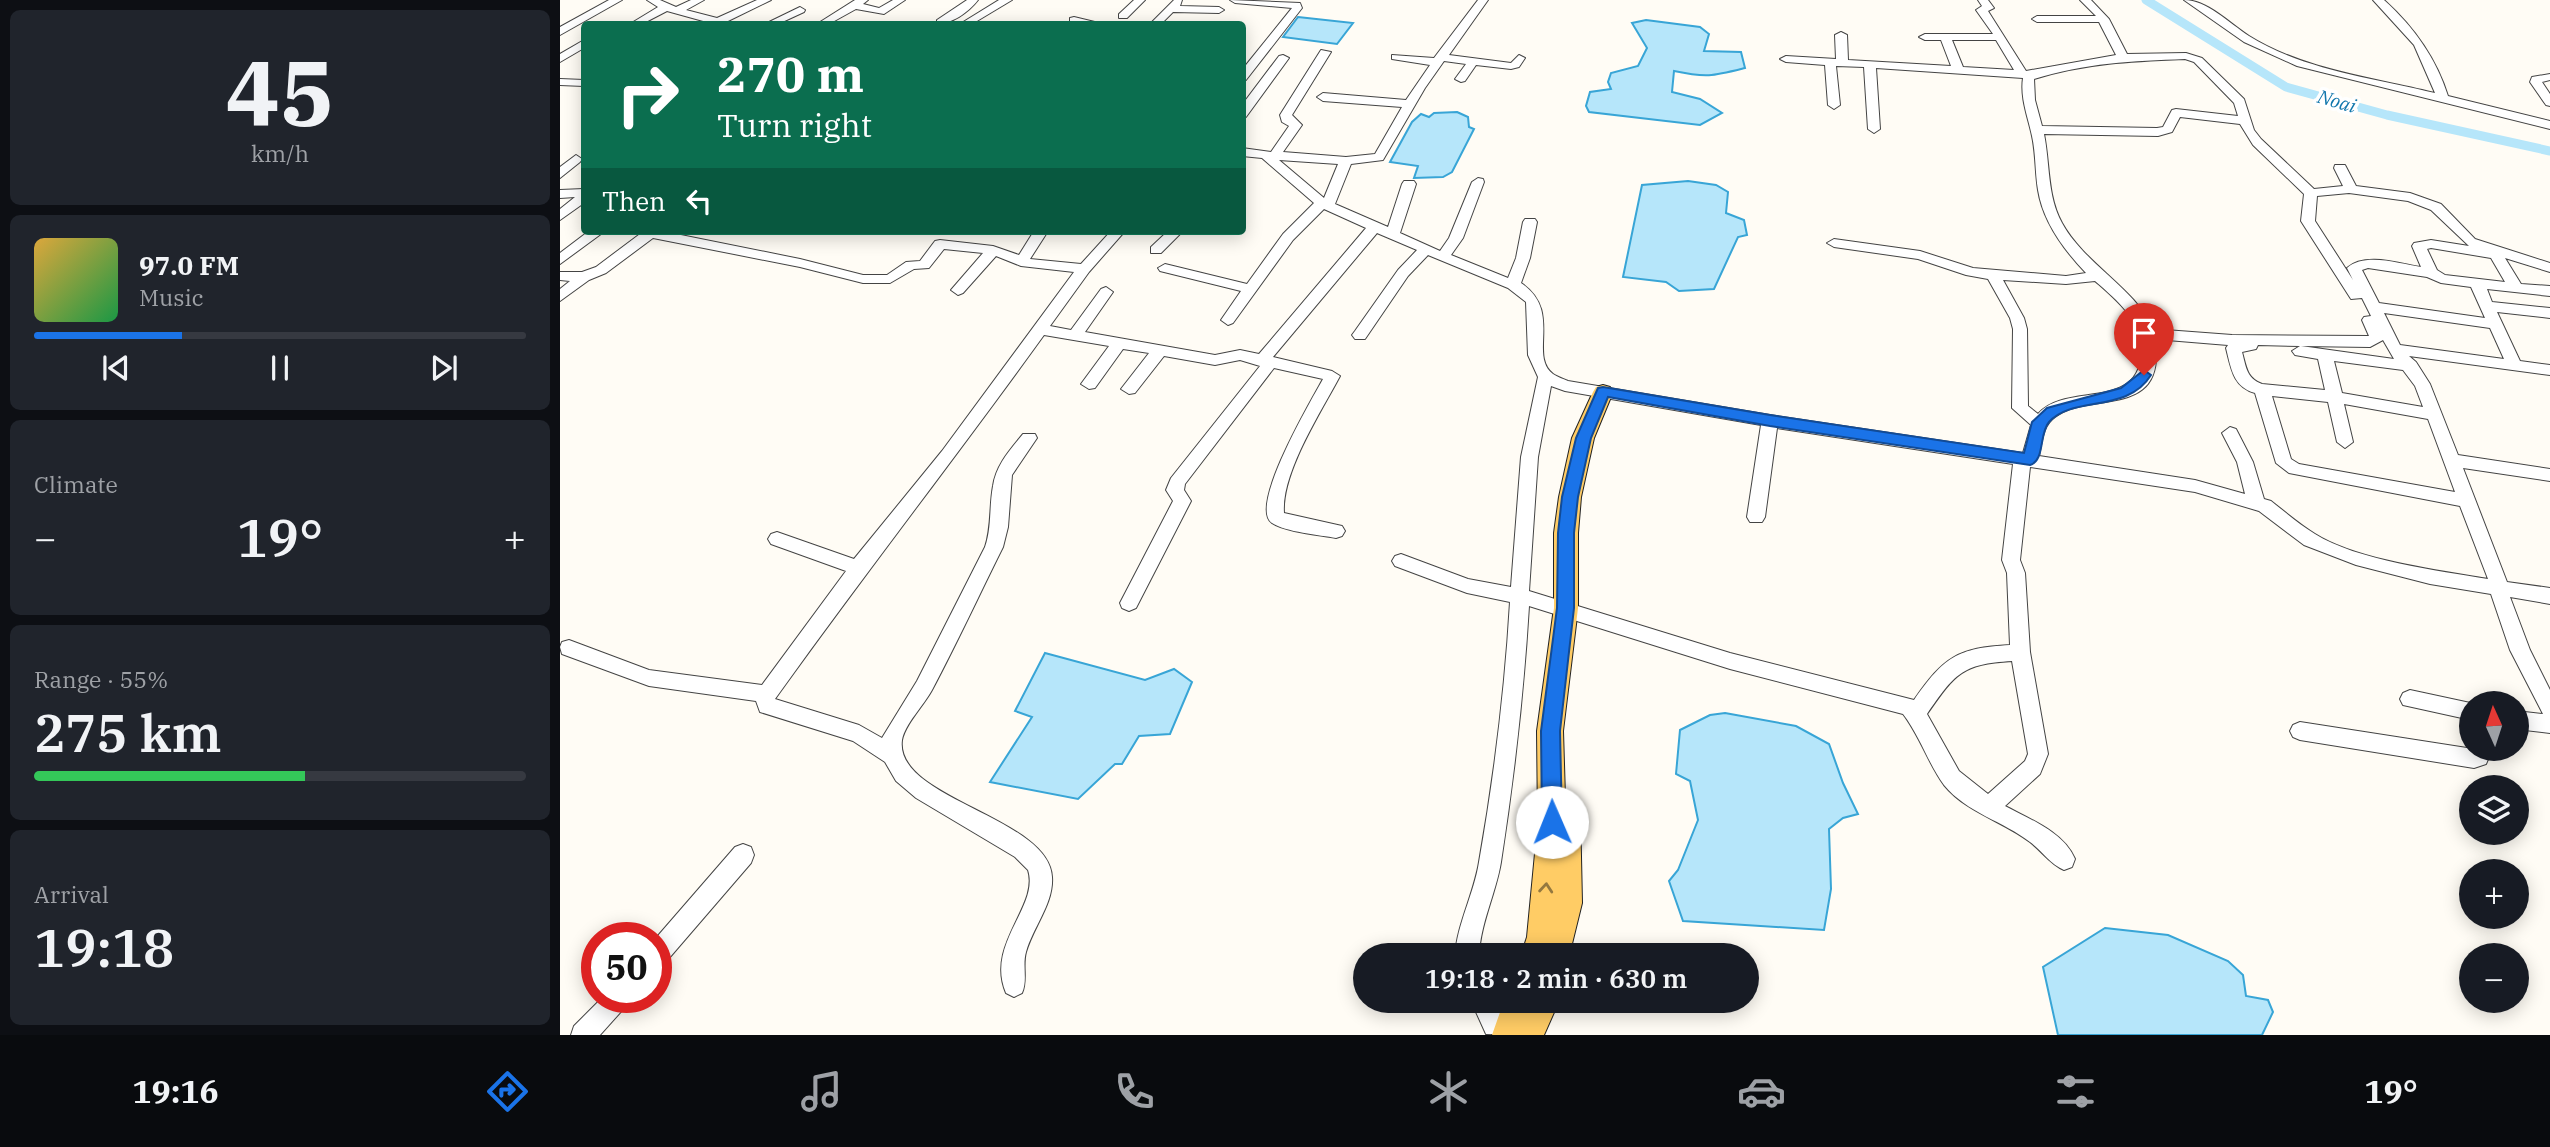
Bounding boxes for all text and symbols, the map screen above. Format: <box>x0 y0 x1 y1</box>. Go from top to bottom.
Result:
text: 45 <box>225 33 335 151</box>
text: 270 m <box>717 42 864 105</box>
icon: right <box>602 49 693 140</box>
water label: Noai <box>2314 84 2359 118</box>
text: Turn right <box>717 104 872 146</box>
text: km/h <box>251 138 309 168</box>
icon: left <box>680 182 718 220</box>
text: Then <box>602 184 666 218</box>
text: 97.0 FM <box>139 248 239 282</box>
text: Music <box>139 282 204 312</box>
pin <box>2114 303 2174 375</box>
icon: arrive <box>2125 314 2163 352</box>
icon: previous <box>97 349 135 387</box>
icon: pause <box>261 349 299 387</box>
icon: next <box>425 349 463 387</box>
text: Climate <box>34 469 118 499</box>
text: 19° <box>237 504 323 571</box>
text: − <box>34 513 57 562</box>
text: + <box>503 513 526 562</box>
text: Range · 55% <box>34 664 168 694</box>
north arrow <box>2459 691 2529 761</box>
map controls <box>2459 691 2529 1013</box>
text: 275 km <box>34 699 222 766</box>
button: layers <box>2459 775 2529 845</box>
position arrow <box>1515 785 1589 859</box>
button: + <box>2459 859 2529 929</box>
text: Arrival <box>34 879 109 909</box>
one-way arrow <box>1538 883 1553 894</box>
text: 19:18 <box>34 914 174 981</box>
speed limit sign: 50 <box>581 922 672 1013</box>
button: − <box>2459 943 2529 1013</box>
text: 19:18 · 2 min · 630 m <box>1425 961 1687 995</box>
icon: directions <box>483 1067 532 1116</box>
icon: music <box>797 1067 846 1116</box>
icon: phone <box>1110 1067 1159 1116</box>
icon: climate <box>1424 1067 1473 1116</box>
icon: car <box>1737 1067 1786 1116</box>
icon: filters <box>2051 1067 2100 1116</box>
text: 19:16 <box>132 1070 219 1112</box>
text: 19° <box>2364 1070 2418 1112</box>

